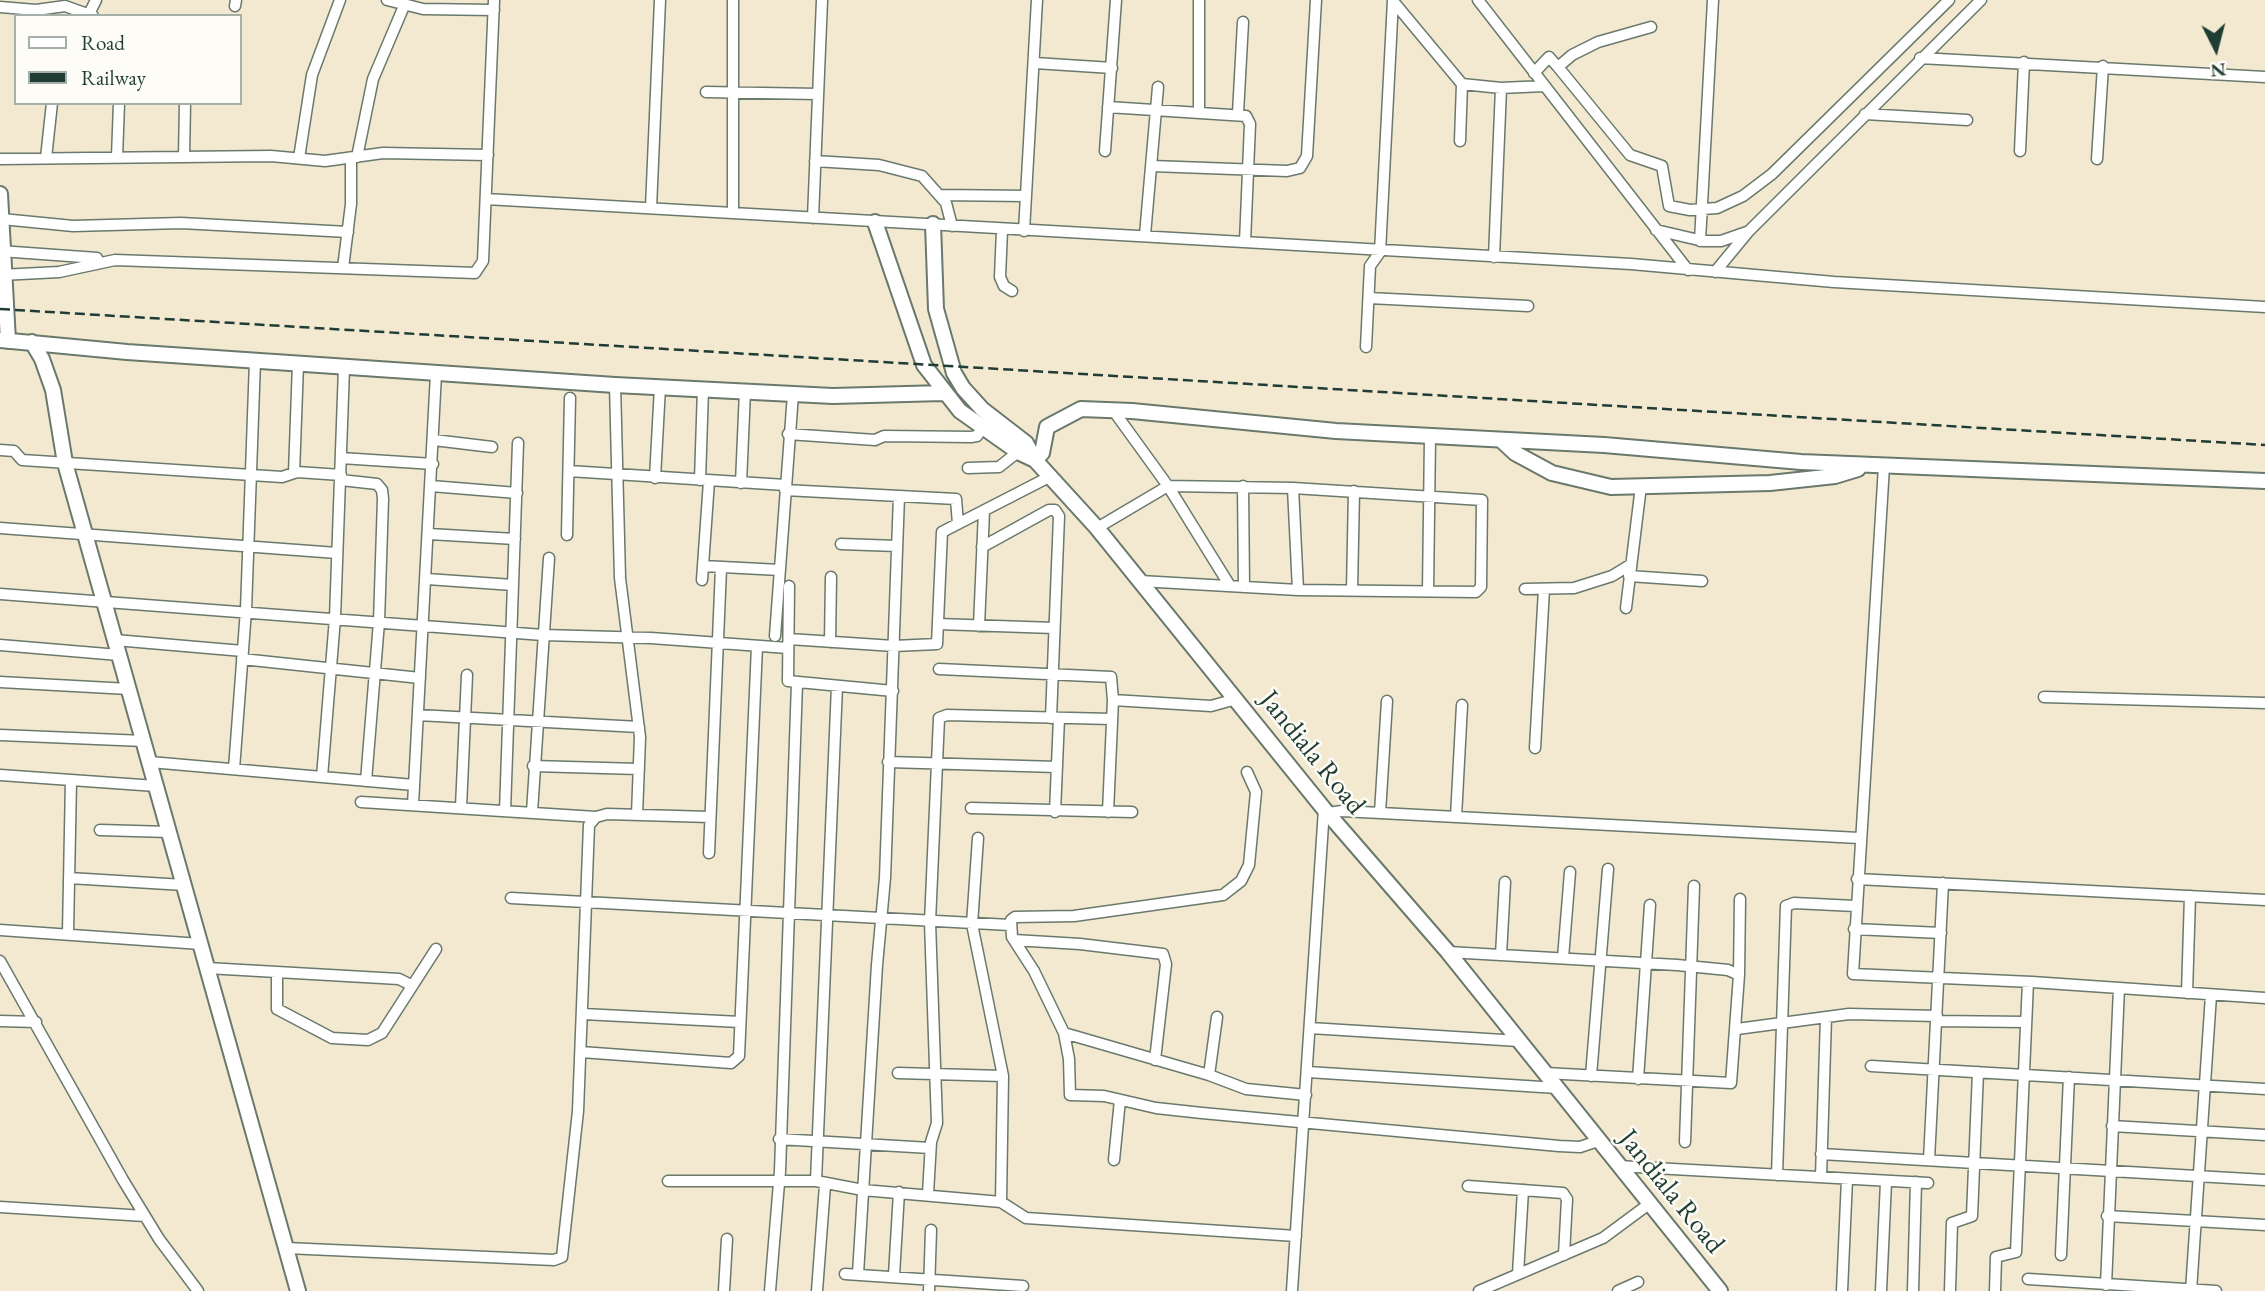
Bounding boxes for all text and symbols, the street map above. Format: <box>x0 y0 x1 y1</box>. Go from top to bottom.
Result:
legend <box>14 14 242 105</box>
north arrow <box>2181 14 2251 84</box>
text: Road <box>81 29 125 56</box>
text: N <box>2209 57 2227 84</box>
text: Railway <box>81 64 146 91</box>
street label: Jandiala Road <box>1252 684 1372 822</box>
street label: Jandiala Road <box>1611 1123 1731 1261</box>

